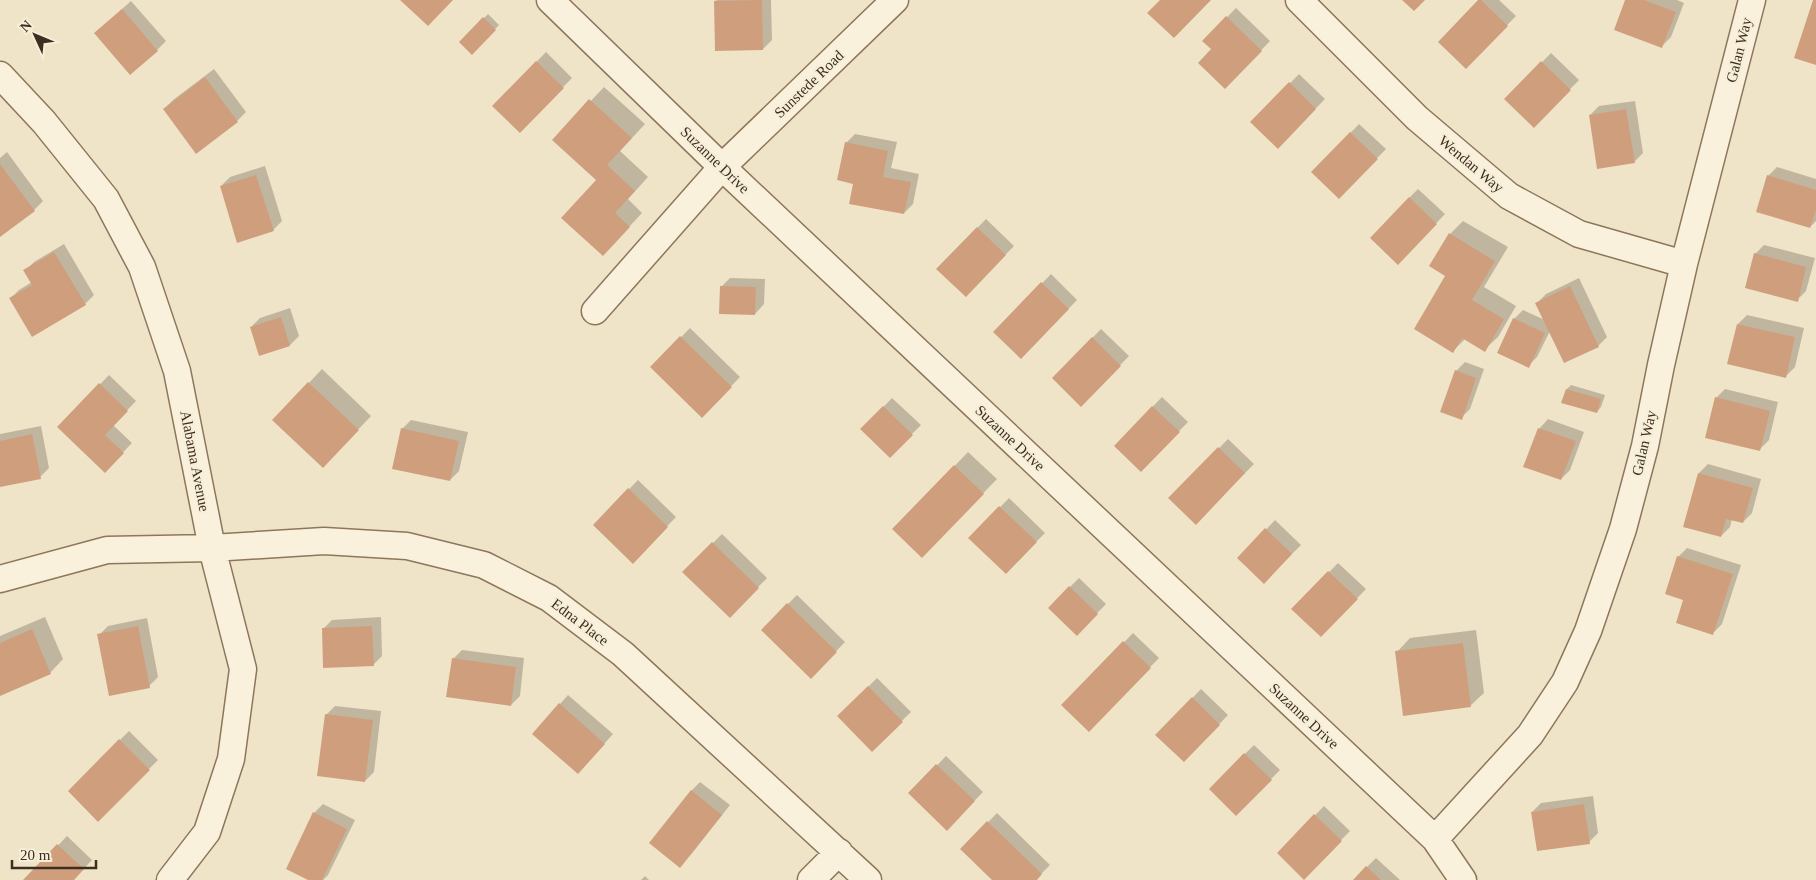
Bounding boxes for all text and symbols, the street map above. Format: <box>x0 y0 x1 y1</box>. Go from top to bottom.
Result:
north arrow <box>10 10 60 60</box>
street label: Galan Way <box>1723 15 1755 84</box>
text: N <box>17 17 35 35</box>
street label: Sunstede Road <box>771 47 847 121</box>
street label: Suzanne Drive <box>678 123 753 197</box>
street label: Wendan Way <box>1435 132 1507 196</box>
street label: Suzanne Drive <box>972 402 1048 474</box>
street label: Galan Way <box>1629 408 1659 477</box>
street label: Alabama Avenue <box>177 409 213 513</box>
street label: Edna Place <box>548 595 612 649</box>
street label: Suzanne Drive <box>1266 680 1342 752</box>
scale bar <box>12 838 96 870</box>
text: 20 m <box>20 847 51 863</box>

